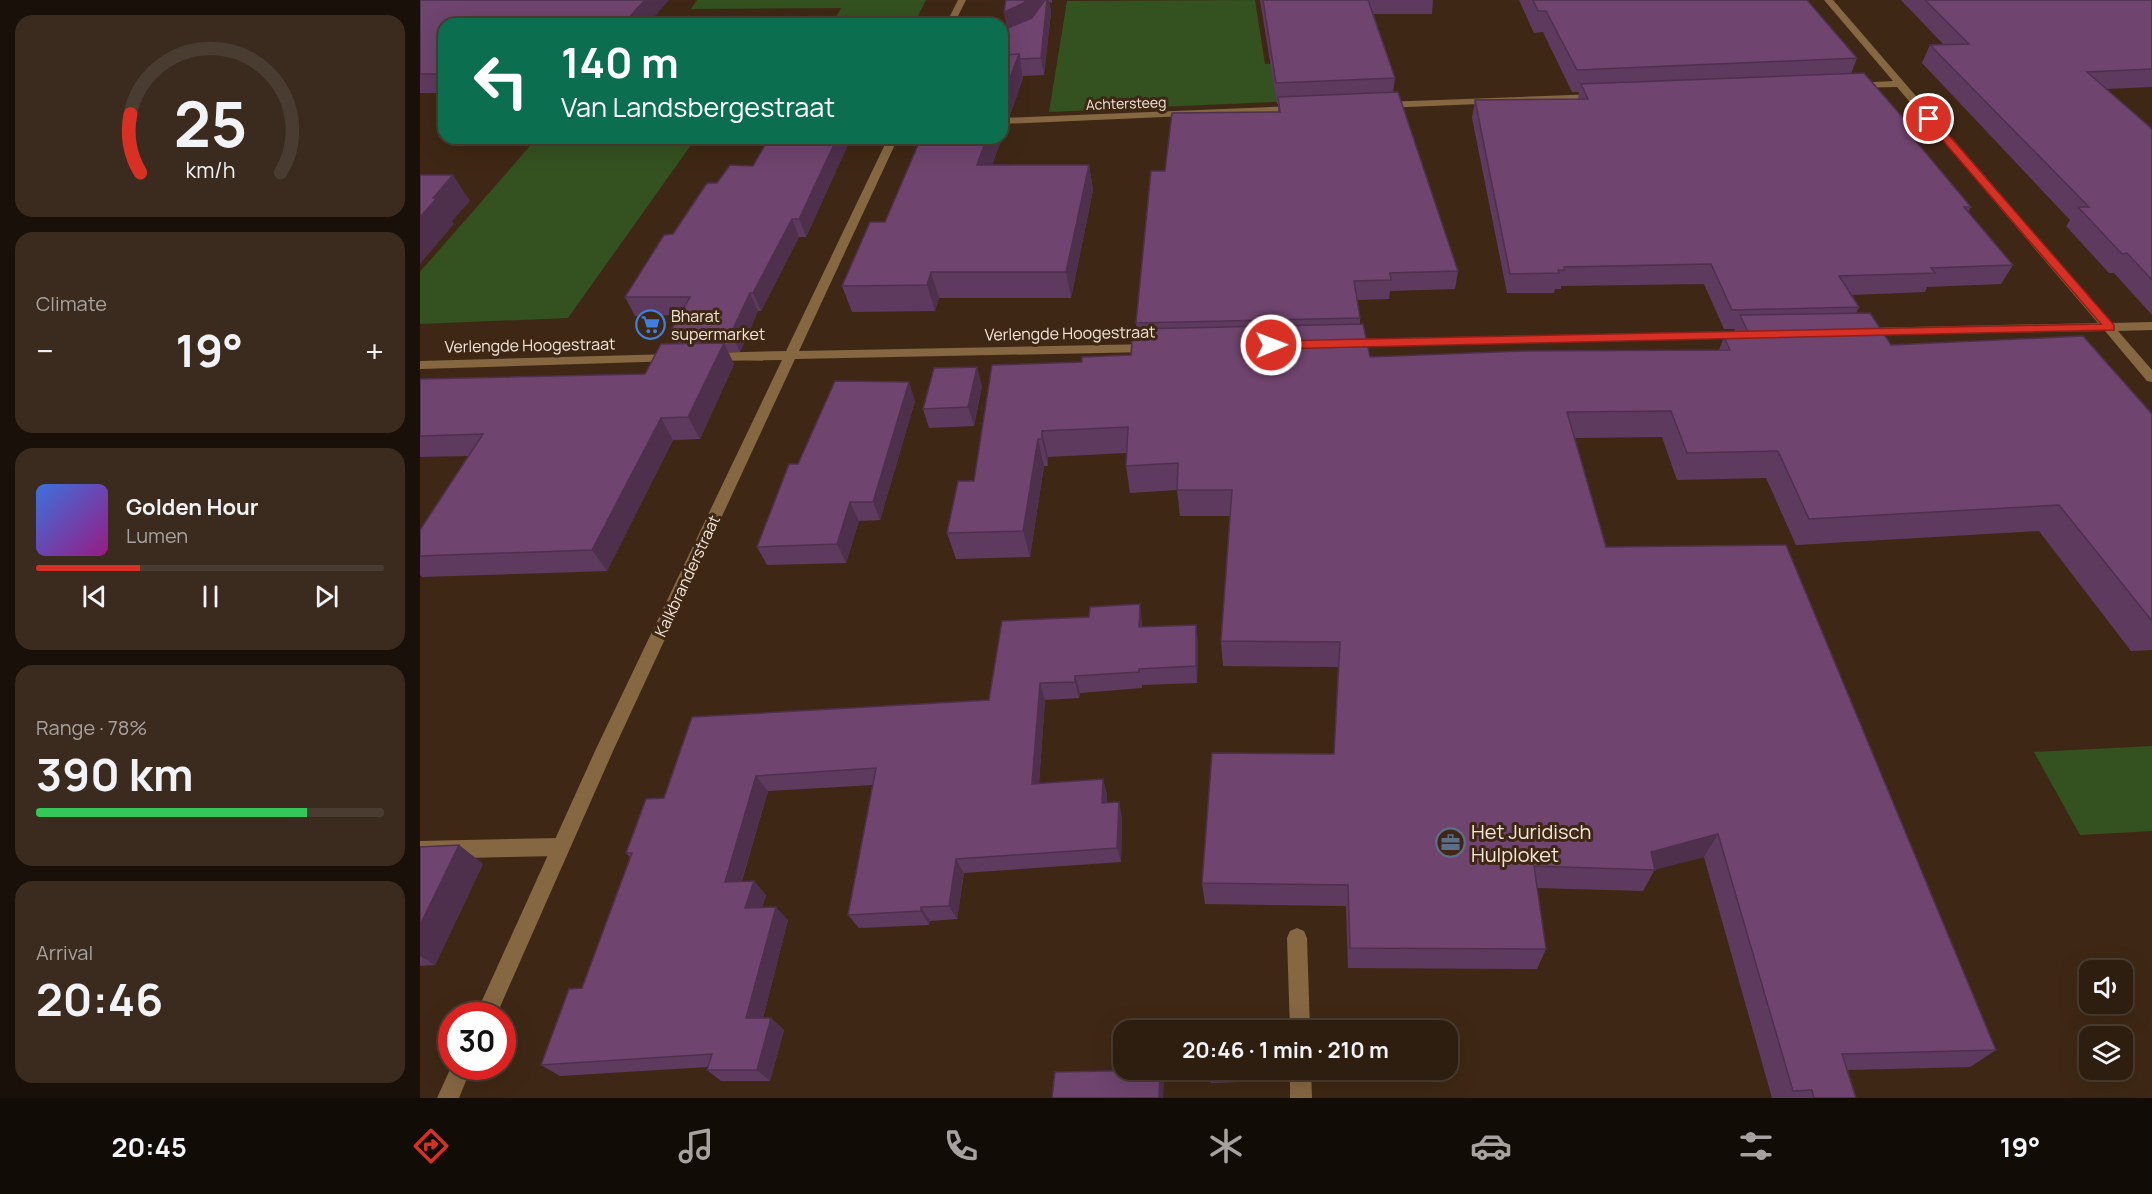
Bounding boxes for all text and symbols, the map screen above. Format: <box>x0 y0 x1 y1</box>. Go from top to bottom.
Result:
text: 140 m <box>561 33 679 91</box>
icon: left <box>462 42 540 120</box>
text: 25 <box>173 80 247 166</box>
text: Van Landsbergestraat <box>561 88 835 125</box>
street label: Achtersteeg <box>1085 92 1167 114</box>
pin <box>1903 93 1954 144</box>
icon: arrive <box>1912 102 1945 135</box>
text: km/h <box>185 155 235 184</box>
text: Climate <box>36 290 107 317</box>
place label: Bharat supermarket <box>671 305 765 345</box>
supermarket icon: Bharat supermarket <box>634 309 666 341</box>
position arrow <box>1239 313 1303 377</box>
text: 19° <box>175 319 243 381</box>
street label: Verlengde Hoogestraat <box>984 321 1156 345</box>
text: − <box>36 328 54 373</box>
text: + <box>365 328 384 373</box>
street label: Verlengde Hoogestraat <box>444 333 616 357</box>
text: Golden Hour <box>126 492 259 522</box>
street label: Kalkbranderstraat <box>649 512 725 640</box>
text: Lumen <box>126 522 188 549</box>
icon: previous <box>78 580 111 613</box>
icon: pause <box>194 580 227 613</box>
icon: next <box>310 580 343 613</box>
text: Range · 78% <box>36 714 147 741</box>
text: 390 km <box>36 743 193 805</box>
place label: Het Juridisch Hulploket <box>1471 818 1591 868</box>
office icon: Het Juridisch Hulploket <box>1434 826 1466 858</box>
text: Arrival <box>36 939 93 966</box>
map controls <box>2079 960 2133 1080</box>
button: sound <box>2079 960 2133 1014</box>
text: 20:46 <box>36 968 163 1030</box>
speed limit sign: 30 <box>438 1002 516 1080</box>
button: layers <box>2079 1026 2133 1080</box>
text: 20:46 · 1 min · 210 m <box>1182 1035 1389 1065</box>
icon: directions <box>410 1125 452 1167</box>
icon: music <box>675 1125 717 1167</box>
icon: phone <box>940 1125 982 1167</box>
icon: climate <box>1205 1125 1247 1167</box>
icon: car <box>1470 1125 1512 1167</box>
icon: filters <box>1735 1125 1777 1167</box>
text: 20:45 <box>111 1128 187 1165</box>
text: 19° <box>2000 1128 2040 1165</box>

